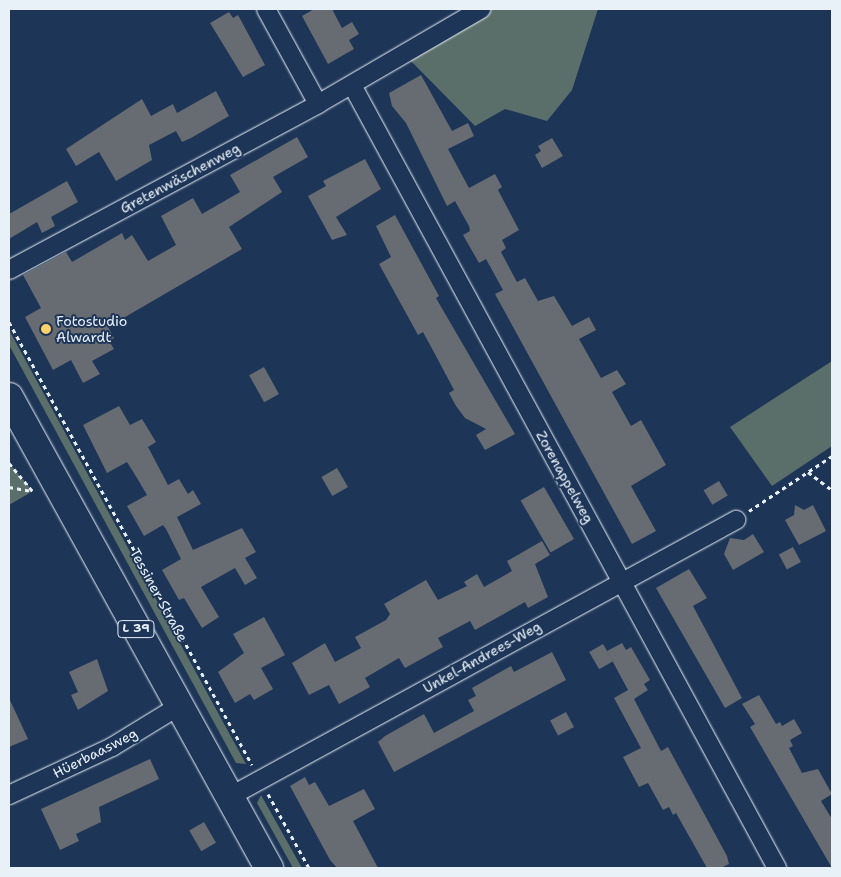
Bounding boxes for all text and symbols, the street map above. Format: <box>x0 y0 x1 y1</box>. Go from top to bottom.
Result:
street label: Gretenwäschenweg <box>117 139 243 217</box>
place label: Fotostudio Alwardt <box>56 313 127 346</box>
marker: Fotostudio Alwardt <box>40 323 52 335</box>
street label: Zorenappelweg <box>533 428 597 526</box>
street label: Tessiner Straße <box>126 545 192 645</box>
street label: Unkel-Andrees-Weg <box>420 617 544 697</box>
road number: L 39 <box>117 620 155 638</box>
street label: Hüerbaasweg <box>50 725 140 781</box>

